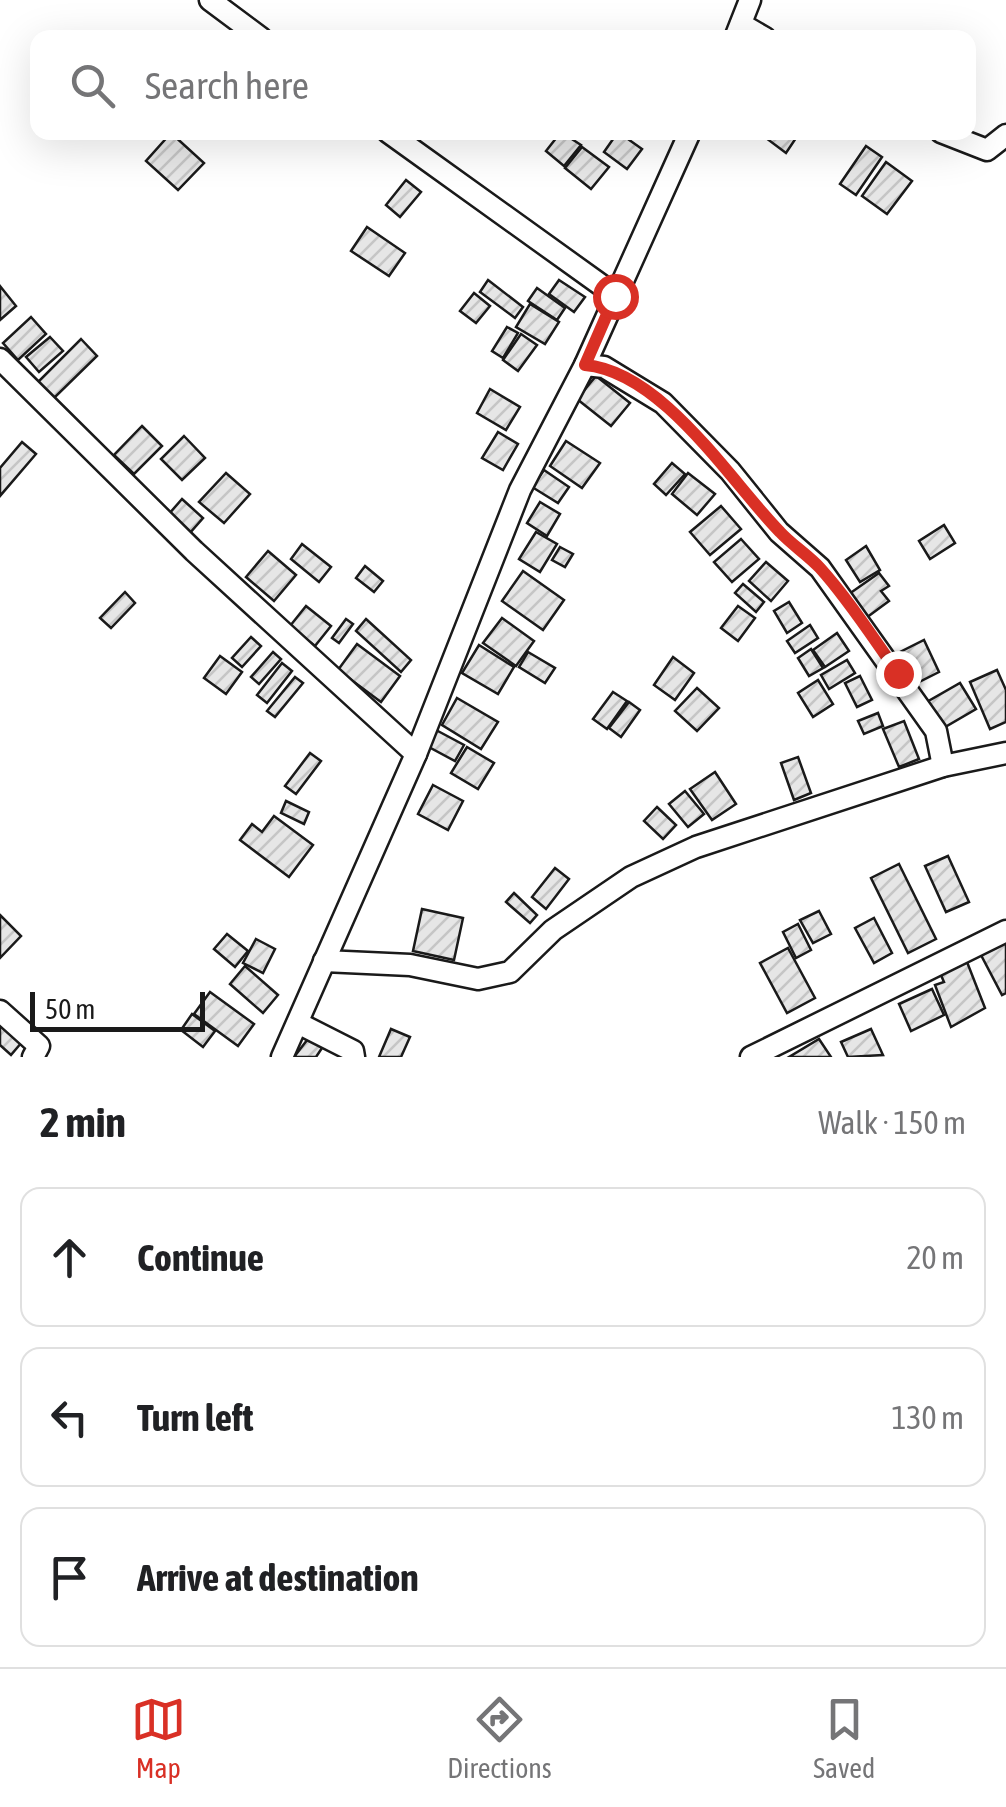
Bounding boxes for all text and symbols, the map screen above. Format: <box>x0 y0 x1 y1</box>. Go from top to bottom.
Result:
search box <box>30 30 976 140</box>
icon: search <box>65 58 120 113</box>
text: Search here <box>145 64 309 107</box>
route start <box>593 274 639 320</box>
route end <box>876 651 922 697</box>
scale bar <box>30 987 205 1032</box>
text: 50 m <box>45 993 95 1025</box>
text: 2 min <box>40 1098 126 1146</box>
text: Walk · 150 m <box>818 1104 966 1141</box>
icon: ahead <box>42 1230 97 1285</box>
text: Continue <box>137 1236 264 1279</box>
text: 20 m <box>906 1239 964 1276</box>
icon: left <box>42 1390 97 1445</box>
text: Turn left <box>137 1396 253 1439</box>
text: 130 m <box>891 1399 964 1436</box>
icon: arrive <box>42 1550 97 1605</box>
text: Arrive at destination <box>137 1556 419 1599</box>
tab: Map <box>131 1692 186 1784</box>
tab: Directions <box>447 1692 552 1784</box>
tab: Saved <box>813 1692 875 1784</box>

